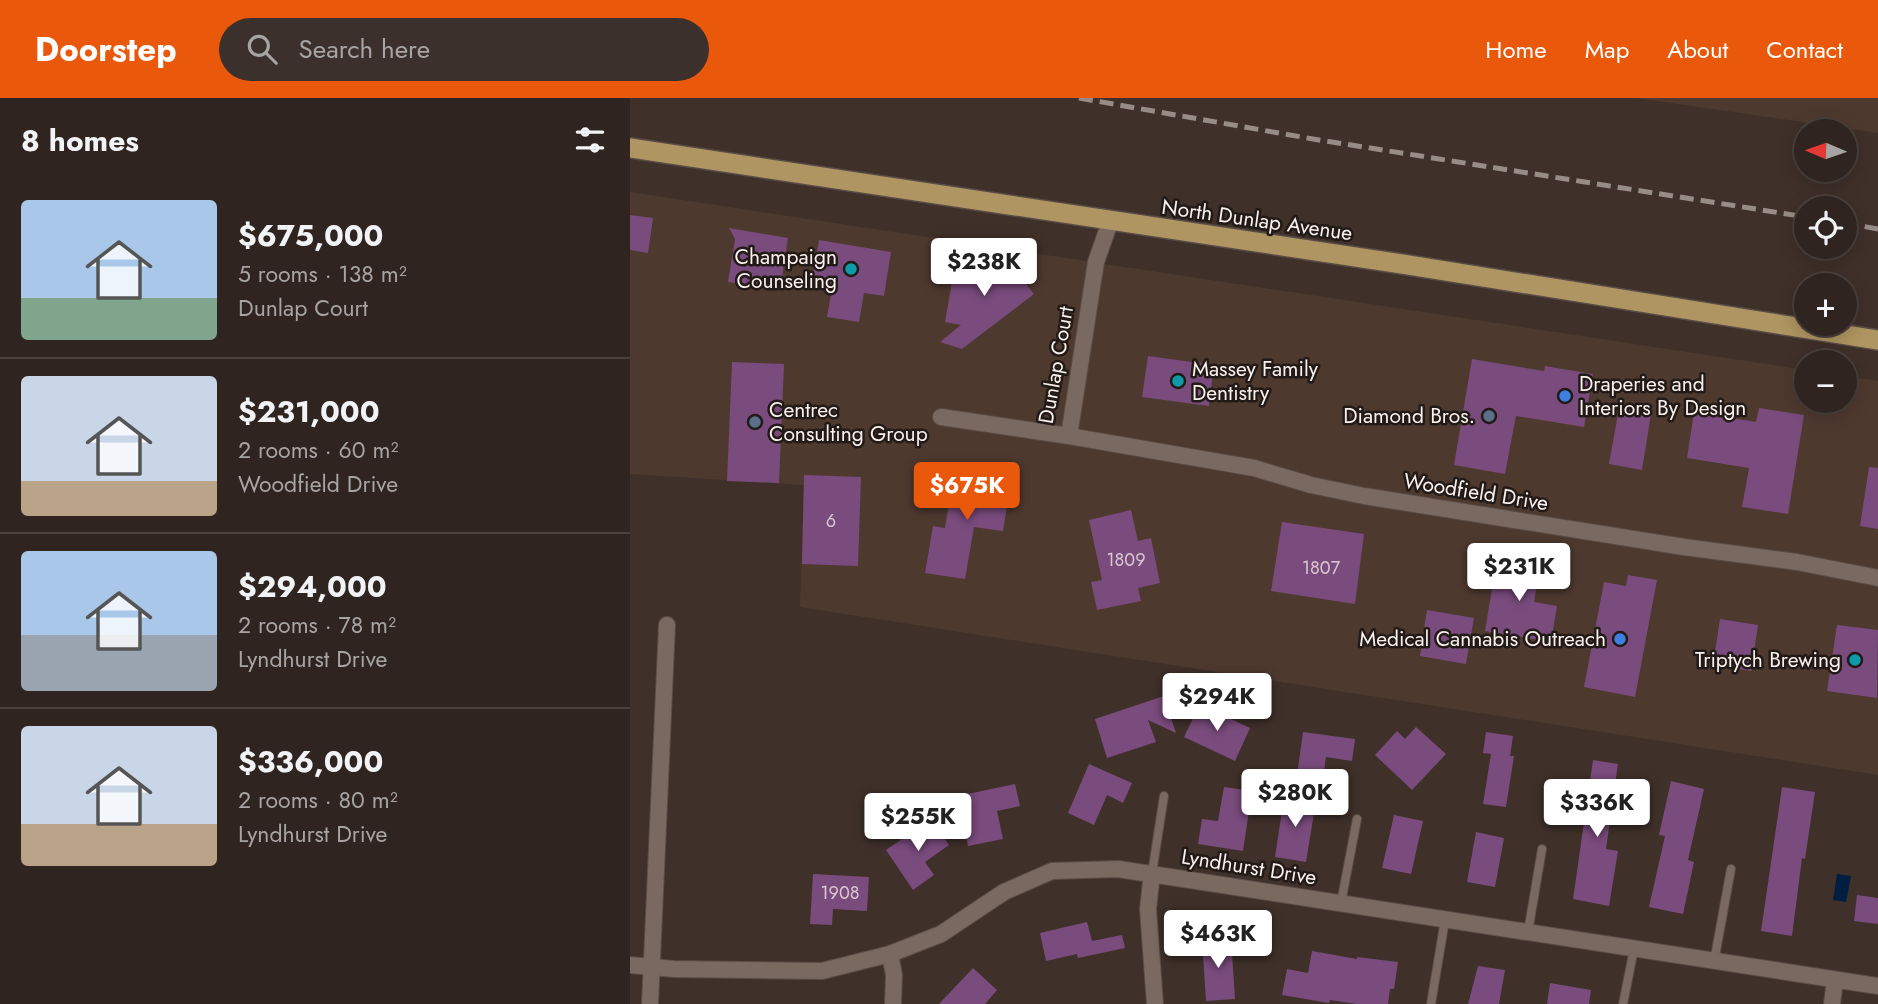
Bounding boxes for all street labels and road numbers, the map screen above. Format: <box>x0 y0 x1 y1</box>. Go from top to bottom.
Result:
street label: North Dunlap Avenue <box>1160 192 1354 248</box>
street label: Dunlap Court <box>1031 304 1081 426</box>
street label: Woodfield Drive <box>1402 466 1551 518</box>
street label: Lyndhurst Drive <box>1179 842 1319 893</box>

